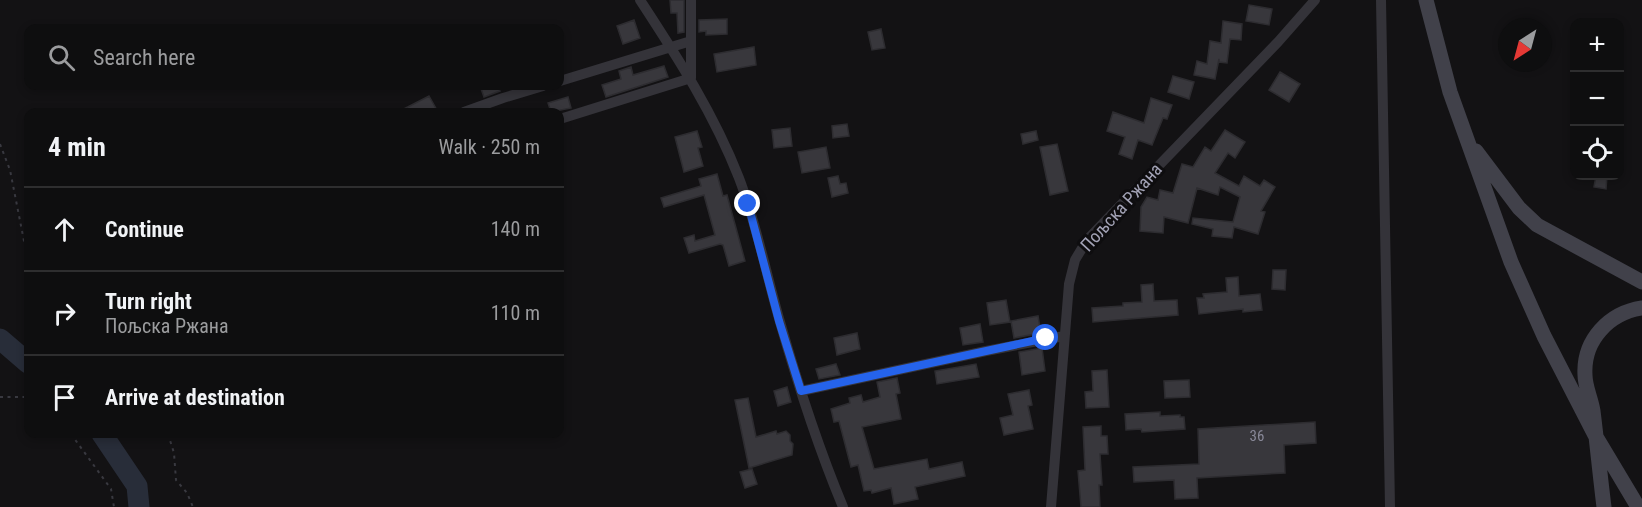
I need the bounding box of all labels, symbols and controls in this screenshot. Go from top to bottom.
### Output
north arrow [1498,18,1552,72]
map controls [1570,18,1624,180]
button: + [1570,18,1624,72]
search box [24,24,564,90]
icon: search [45,41,78,74]
text: Search here [93,45,195,70]
button: − [1570,72,1624,126]
button: locate [1570,126,1624,180]
text: 4 min [48,132,106,162]
text: Walk · 250 m [439,135,540,159]
street label: Пољска Ржана [1076,159,1166,255]
route end [734,190,760,216]
icon: ahead [48,213,81,246]
text: Continue [105,217,184,242]
text: 140 m [491,217,540,241]
text: Turn right [105,289,192,314]
icon: right [48,297,81,330]
text: 110 m [491,301,540,325]
text: Пољска Ржана [105,314,229,338]
route start [1032,324,1058,350]
icon: arrive [48,381,81,414]
text: Arrive at destination [105,385,285,410]
house number: 36 [1250,427,1264,445]

